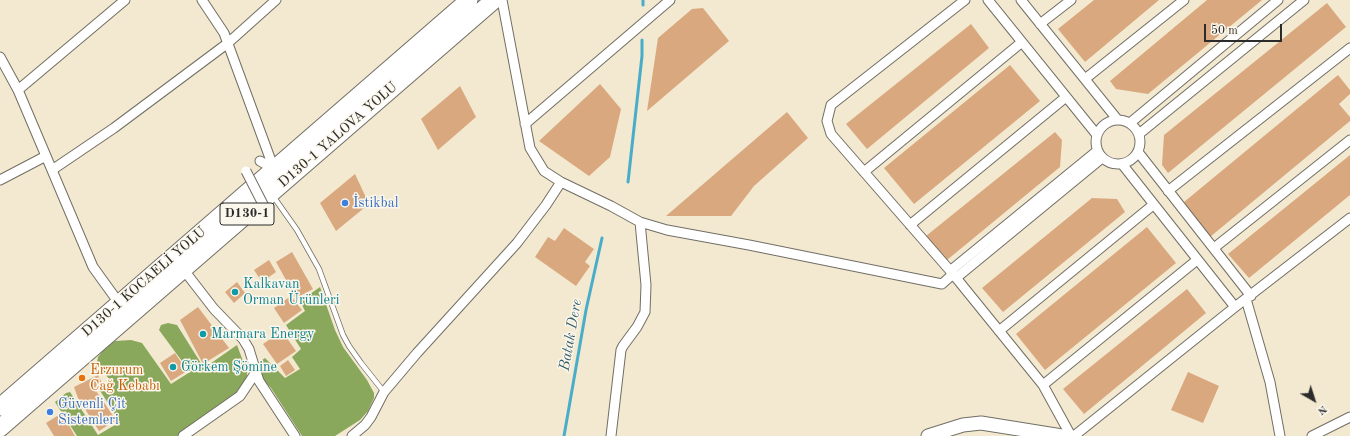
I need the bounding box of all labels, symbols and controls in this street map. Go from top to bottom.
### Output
scale bar [1206,16,1284,42]
text: 50 m [1211,25,1238,37]
street label: D130-1 YALOVA YOLU [275,79,401,191]
place label: İstikbal [353,195,398,211]
marker: İstikbal [340,198,350,208]
road number: D130-1 [220,203,274,225]
street label: D130-1 KOCAELİ YOLU [79,224,209,340]
place label: Kalkavan Orman Ürünleri [243,276,339,308]
marker: Kalkavan Orman Ürünleri [230,287,240,297]
water label: Batak Dere [556,298,586,372]
place label: Marmara Energy [211,326,314,342]
marker: Marmara Energy [198,329,208,339]
place label: Görkem Şömine [181,359,277,375]
place label: Erzurum Cağ Kebabı [90,362,160,394]
marker: Görkem Şömine [168,362,178,372]
marker: Erzurum Cağ Kebabı [77,373,87,383]
north arrow [1294,380,1334,420]
place label: Güvenli Çit Sistemleri [58,396,126,428]
text: N [1315,403,1329,417]
marker: Güvenli Çit Sistemleri [45,407,55,417]

